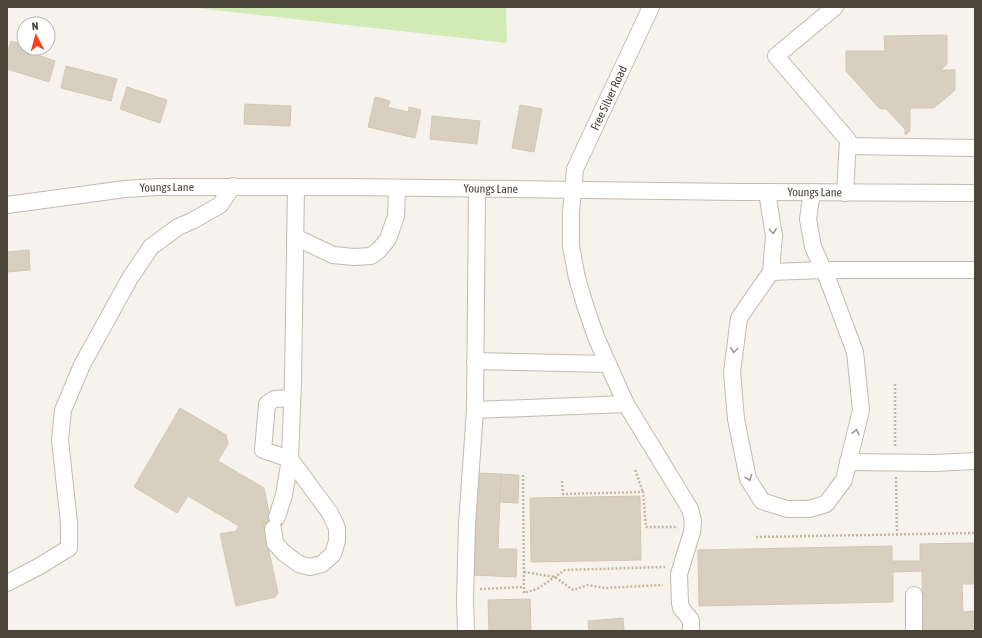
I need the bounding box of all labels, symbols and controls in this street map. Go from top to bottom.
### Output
north arrow [16,16,56,56]
text: N [31,20,39,32]
street label: Free Silver Road [588,63,630,133]
street label: Youngs Lane [139,180,194,195]
street label: Youngs Lane [464,181,518,196]
street label: Youngs Lane [788,185,842,199]
one-way arrow [768,228,777,234]
one-way arrow [730,347,739,353]
one-way arrow [851,428,859,435]
one-way arrow [745,475,753,482]

